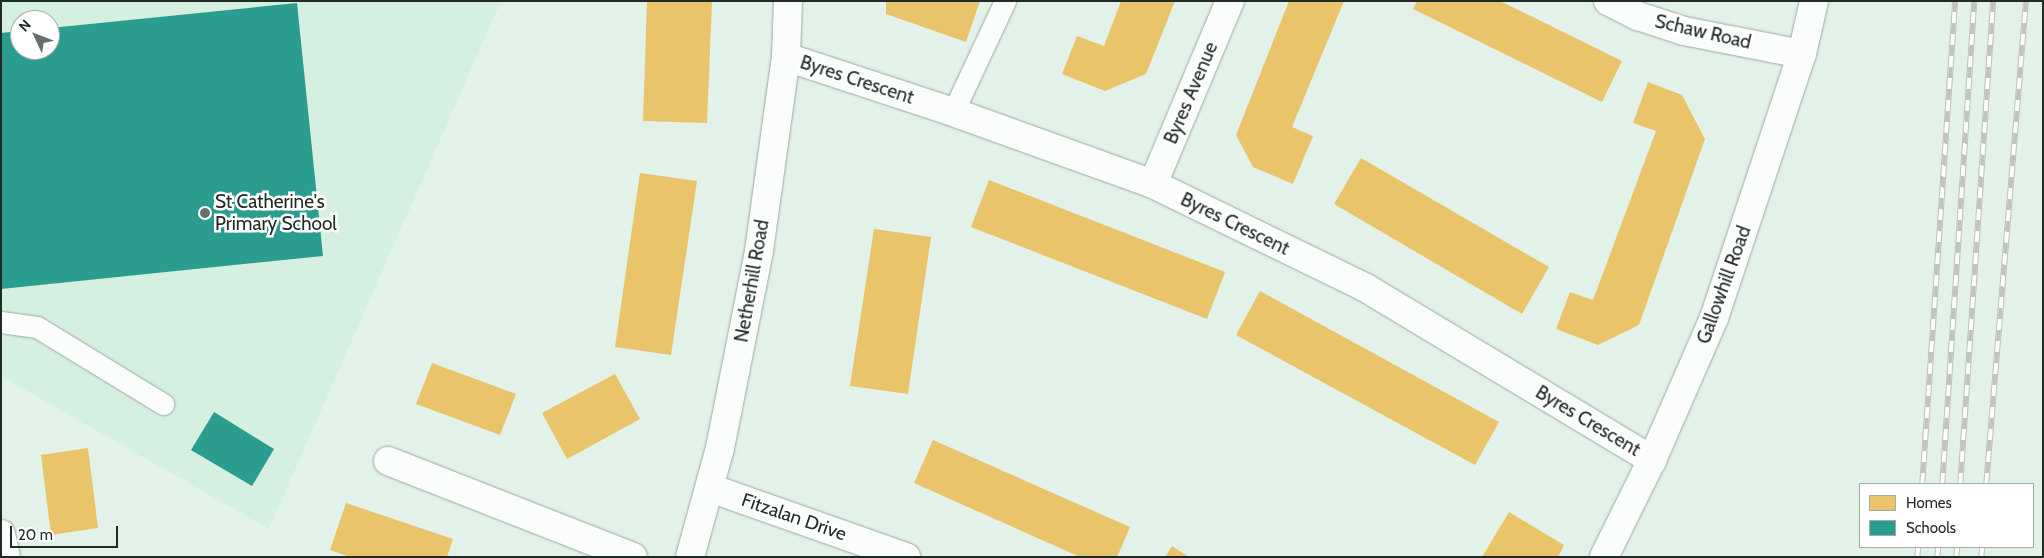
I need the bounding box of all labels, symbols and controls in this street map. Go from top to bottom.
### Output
north arrow [10,10,60,60]
street label: Schaw Road [1653,10,1753,54]
text: N [15,16,35,35]
street label: Byres Avenue [1159,39,1223,147]
street label: Byres Crescent [797,51,917,109]
street label: Byres Crescent [1177,188,1293,260]
place label: St Catherine's Primary School [215,191,337,235]
marker: St Catherine's Primary School [199,207,211,219]
street label: Netherhill Road [730,218,774,344]
street label: Gallowhill Road [1692,223,1756,347]
street label: Byres Crescent [1531,381,1645,461]
legend [1859,483,2034,548]
street label: Fitzalan Drive [739,488,849,546]
text: Homes [1906,494,1952,512]
scale bar [12,516,120,548]
text: Schools [1906,519,1956,537]
text: 20 m [18,526,53,544]

